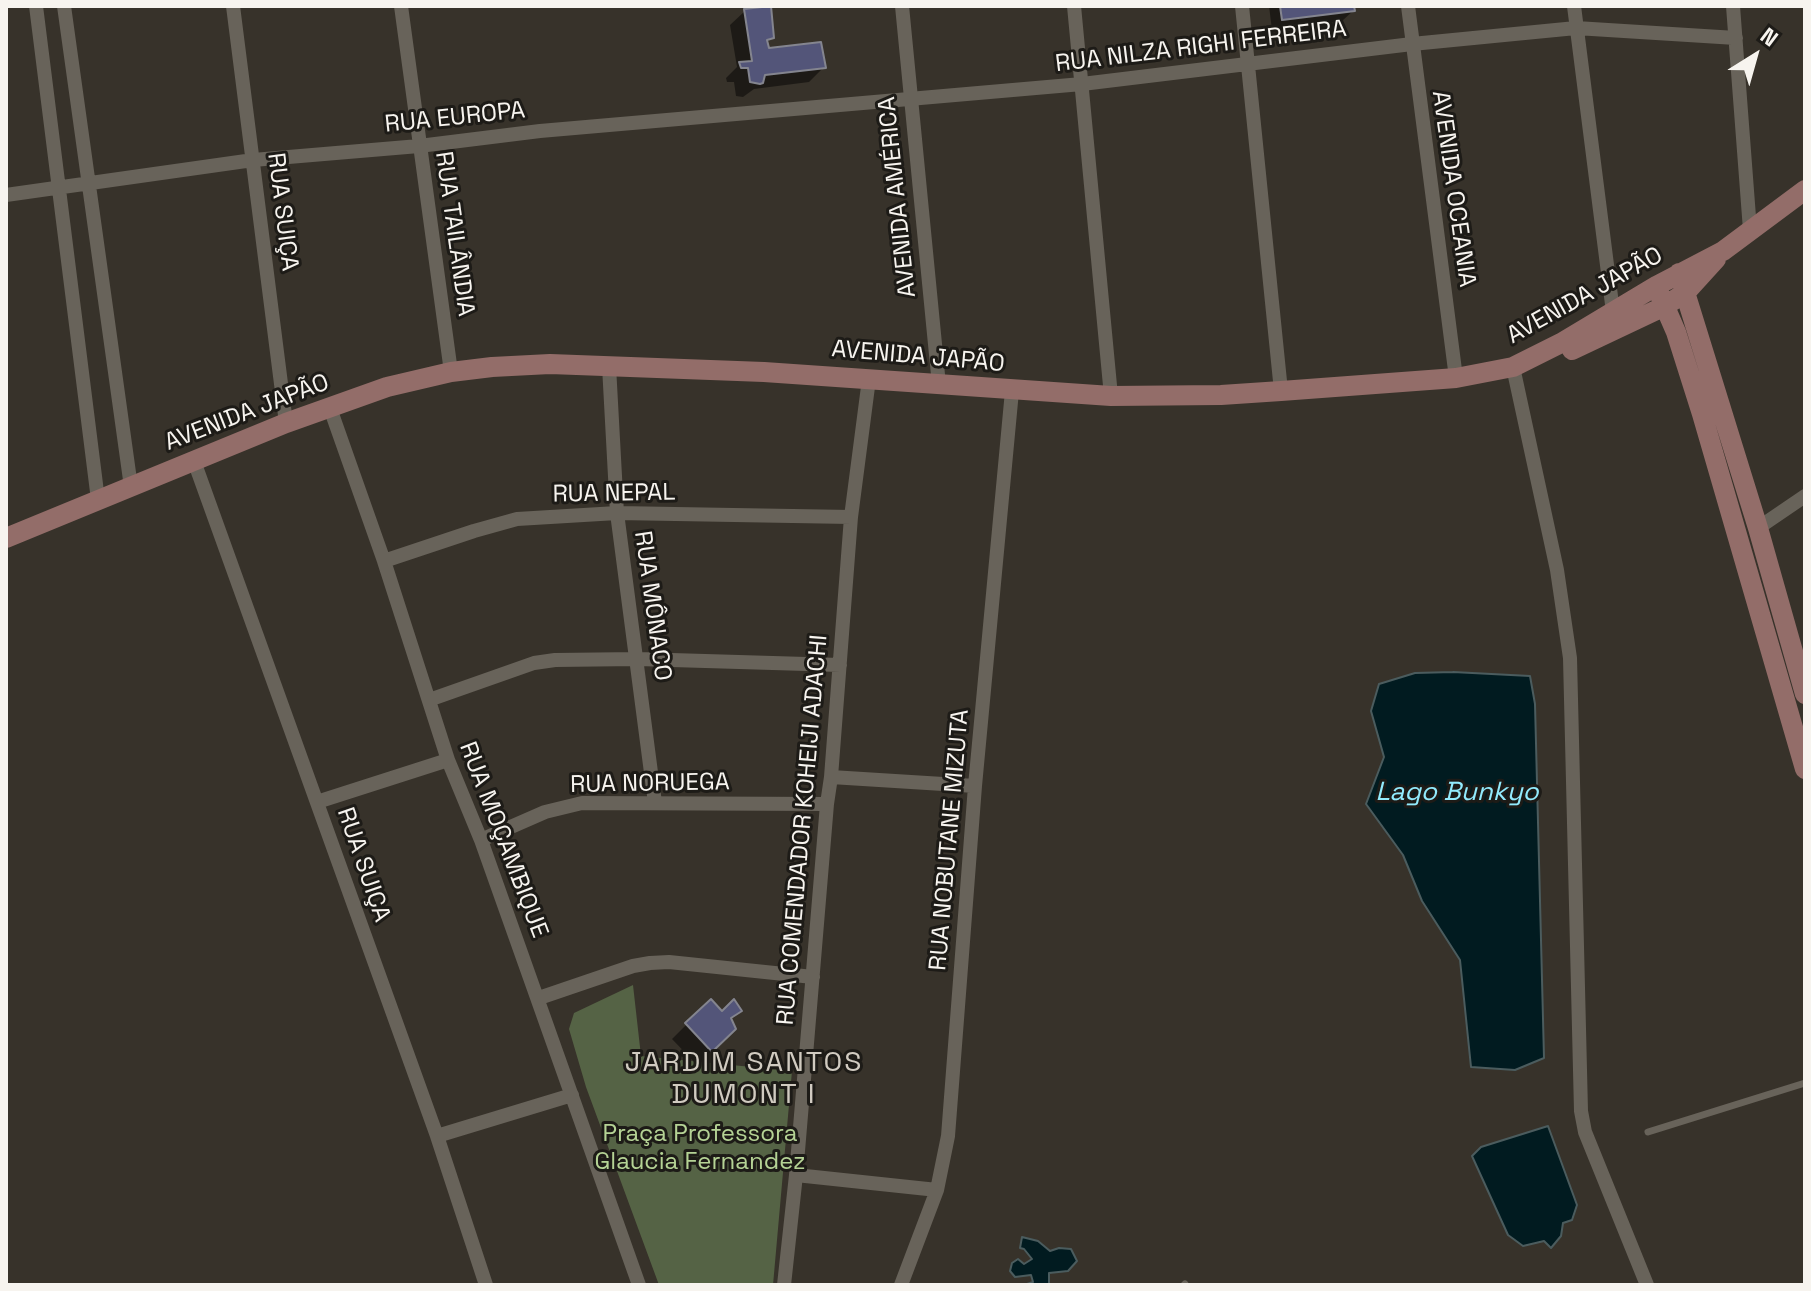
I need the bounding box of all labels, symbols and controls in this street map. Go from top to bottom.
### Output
street label: RUA NILZA RIGHI FERREIRA [1054,15,1348,79]
north arrow [1715,16,1795,96]
text: N [1755,21,1784,52]
street label: AVENIDA OCEANIA [1425,89,1481,289]
street label: AVENIDA AMÉRICA [873,95,923,299]
street label: RUA EUROPA [383,96,527,140]
street label: RUA TAILÂNDIA [428,150,480,318]
street label: RUA SUIÇA [260,151,304,273]
street label: AVENIDA JAPÃO [1502,241,1668,351]
street label: AVENIDA JAPÃO [830,335,1006,379]
street label: AVENIDA JAPÃO [161,368,333,458]
street label: RUA NEPAL [552,479,676,509]
street label: RUA MÔNACO [627,529,677,683]
street label: RUA COMENDADOR KOHEIJI ADACHI [772,634,834,1026]
street label: RUA NOBUTANE MIZUTA [924,708,976,972]
street label: RUA MOÇAMBIQUE [452,738,554,942]
street label: RUA NORUEGA [570,768,730,800]
water label: Lago Bunkyo [1375,777,1539,809]
street label: RUA SUIÇA [330,804,396,926]
district label: JARDIM SANTOS DUMONT I [625,1046,863,1112]
park label: Praça Professora Glaucia Fernandez [594,1120,806,1176]

